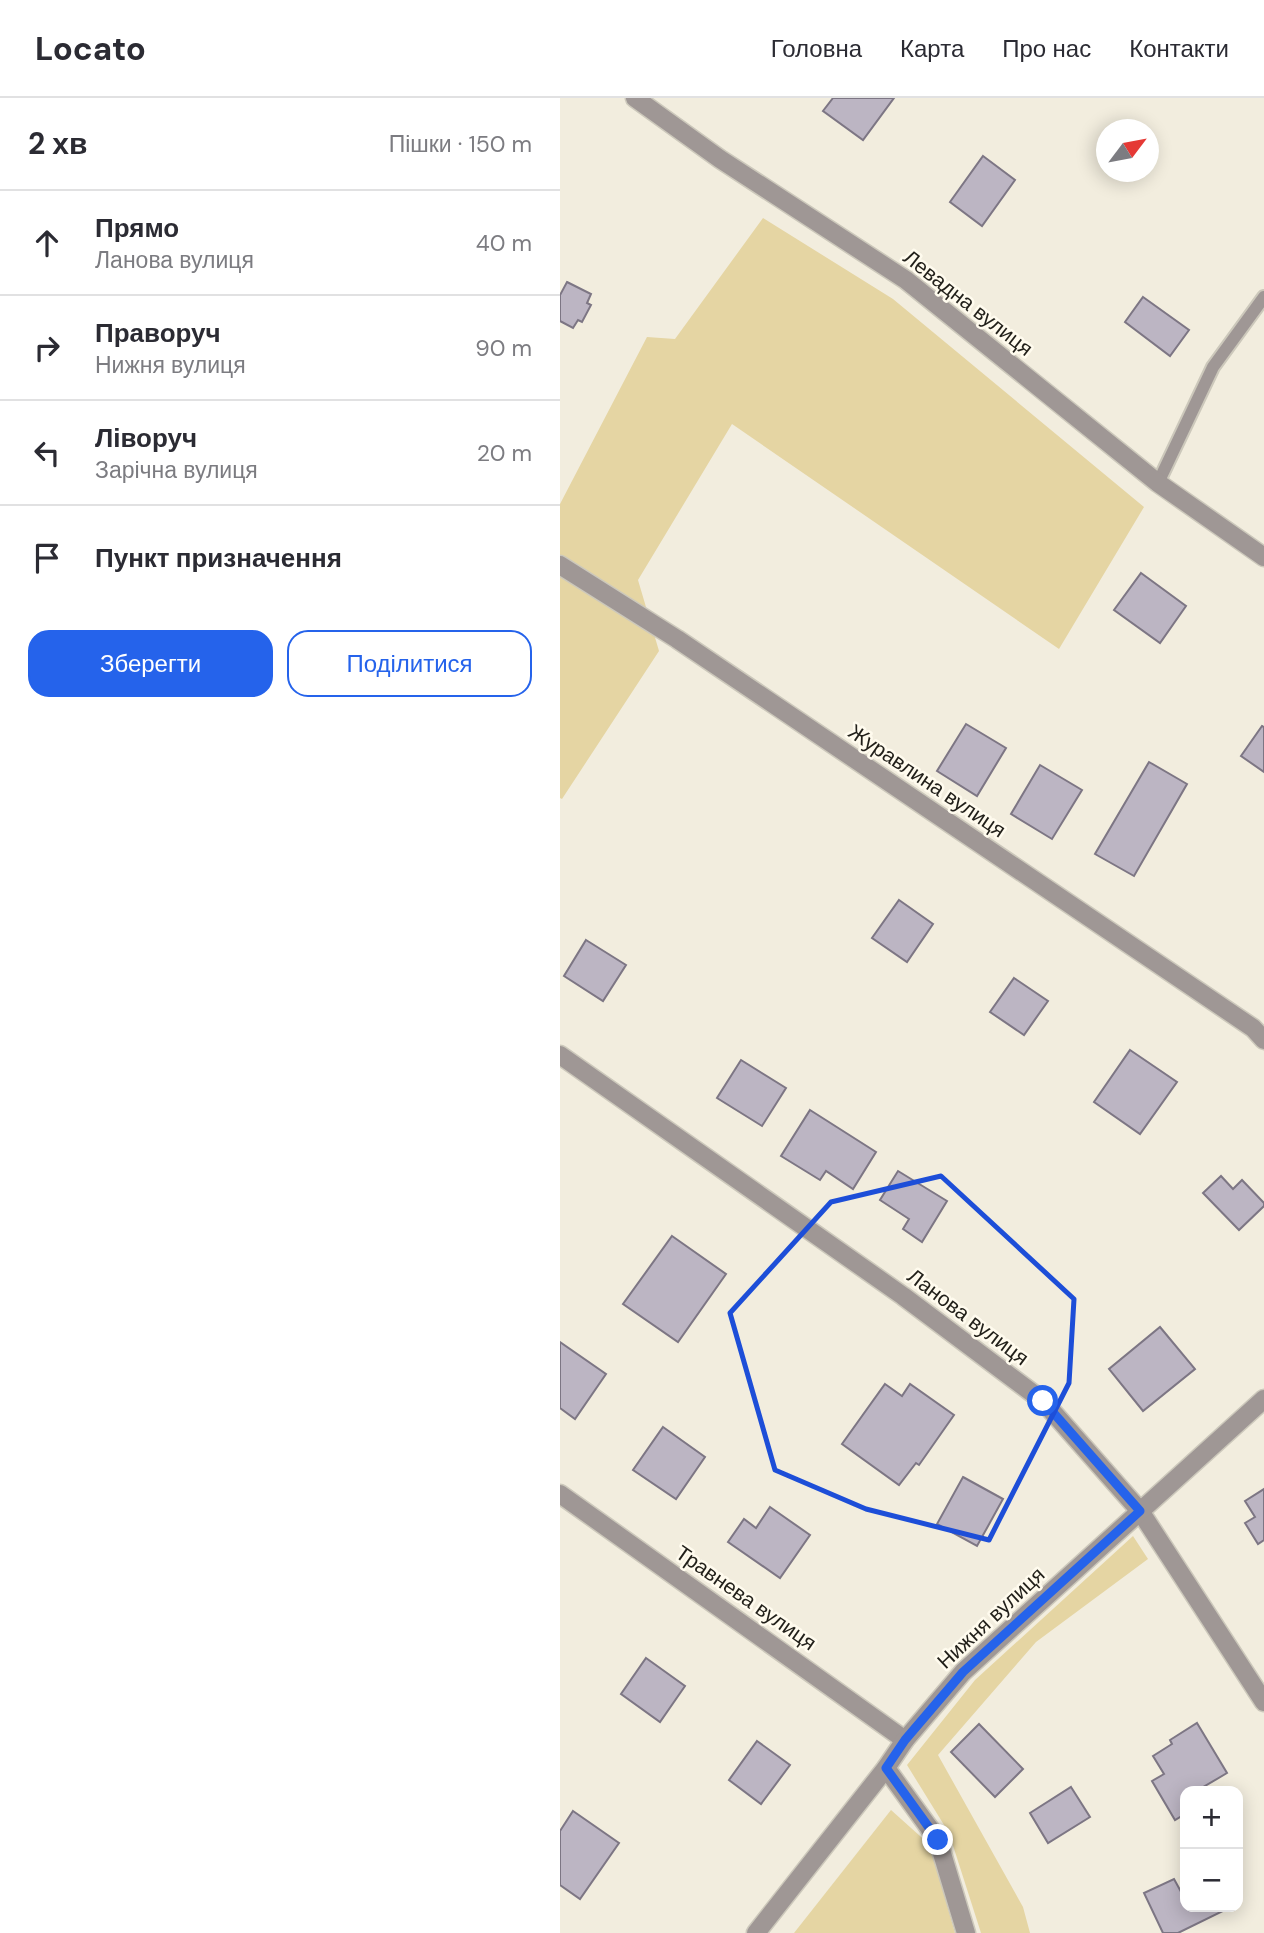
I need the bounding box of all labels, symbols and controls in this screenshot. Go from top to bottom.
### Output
text: Locato [35,27,146,70]
text: Головна [771,33,862,64]
text: Карта [900,33,964,64]
text: Про нас [1002,33,1091,64]
text: Контакти [1129,33,1229,64]
north arrow [1096,119,1159,182]
text: 2 хв [28,124,88,163]
text: Пішки · 150 m [389,129,532,159]
text: Прямо [95,211,179,245]
icon: ahead [28,224,66,262]
text: 40 m [476,228,532,258]
street label: Левадна вулиця [897,244,1039,362]
text: Ланова вулиця [95,245,254,275]
text: Праворуч [95,316,221,350]
icon: right [28,329,66,367]
text: 90 m [475,333,532,363]
text: Нижня вулиця [95,350,246,380]
text: Ліворуч [95,421,197,455]
icon: left [28,434,66,472]
text: 20 m [477,438,532,468]
text: Зарічна вулиця [95,455,258,485]
icon: arrive [28,539,66,577]
text: Пункт призначення [95,541,342,575]
button: Зберегти [28,630,273,697]
button: Поділитися [287,630,532,697]
street label: Журавлина вулиця [843,718,1011,844]
street label: Ланова вулиця [902,1262,1034,1372]
route start [1027,1385,1058,1416]
street label: Травнева вулиця [670,1539,822,1657]
street label: Нижня вулиця [931,1561,1051,1675]
map controls [1180,1786,1243,1912]
button: + [1180,1786,1243,1849]
route end [922,1824,953,1855]
button: − [1180,1849,1243,1912]

